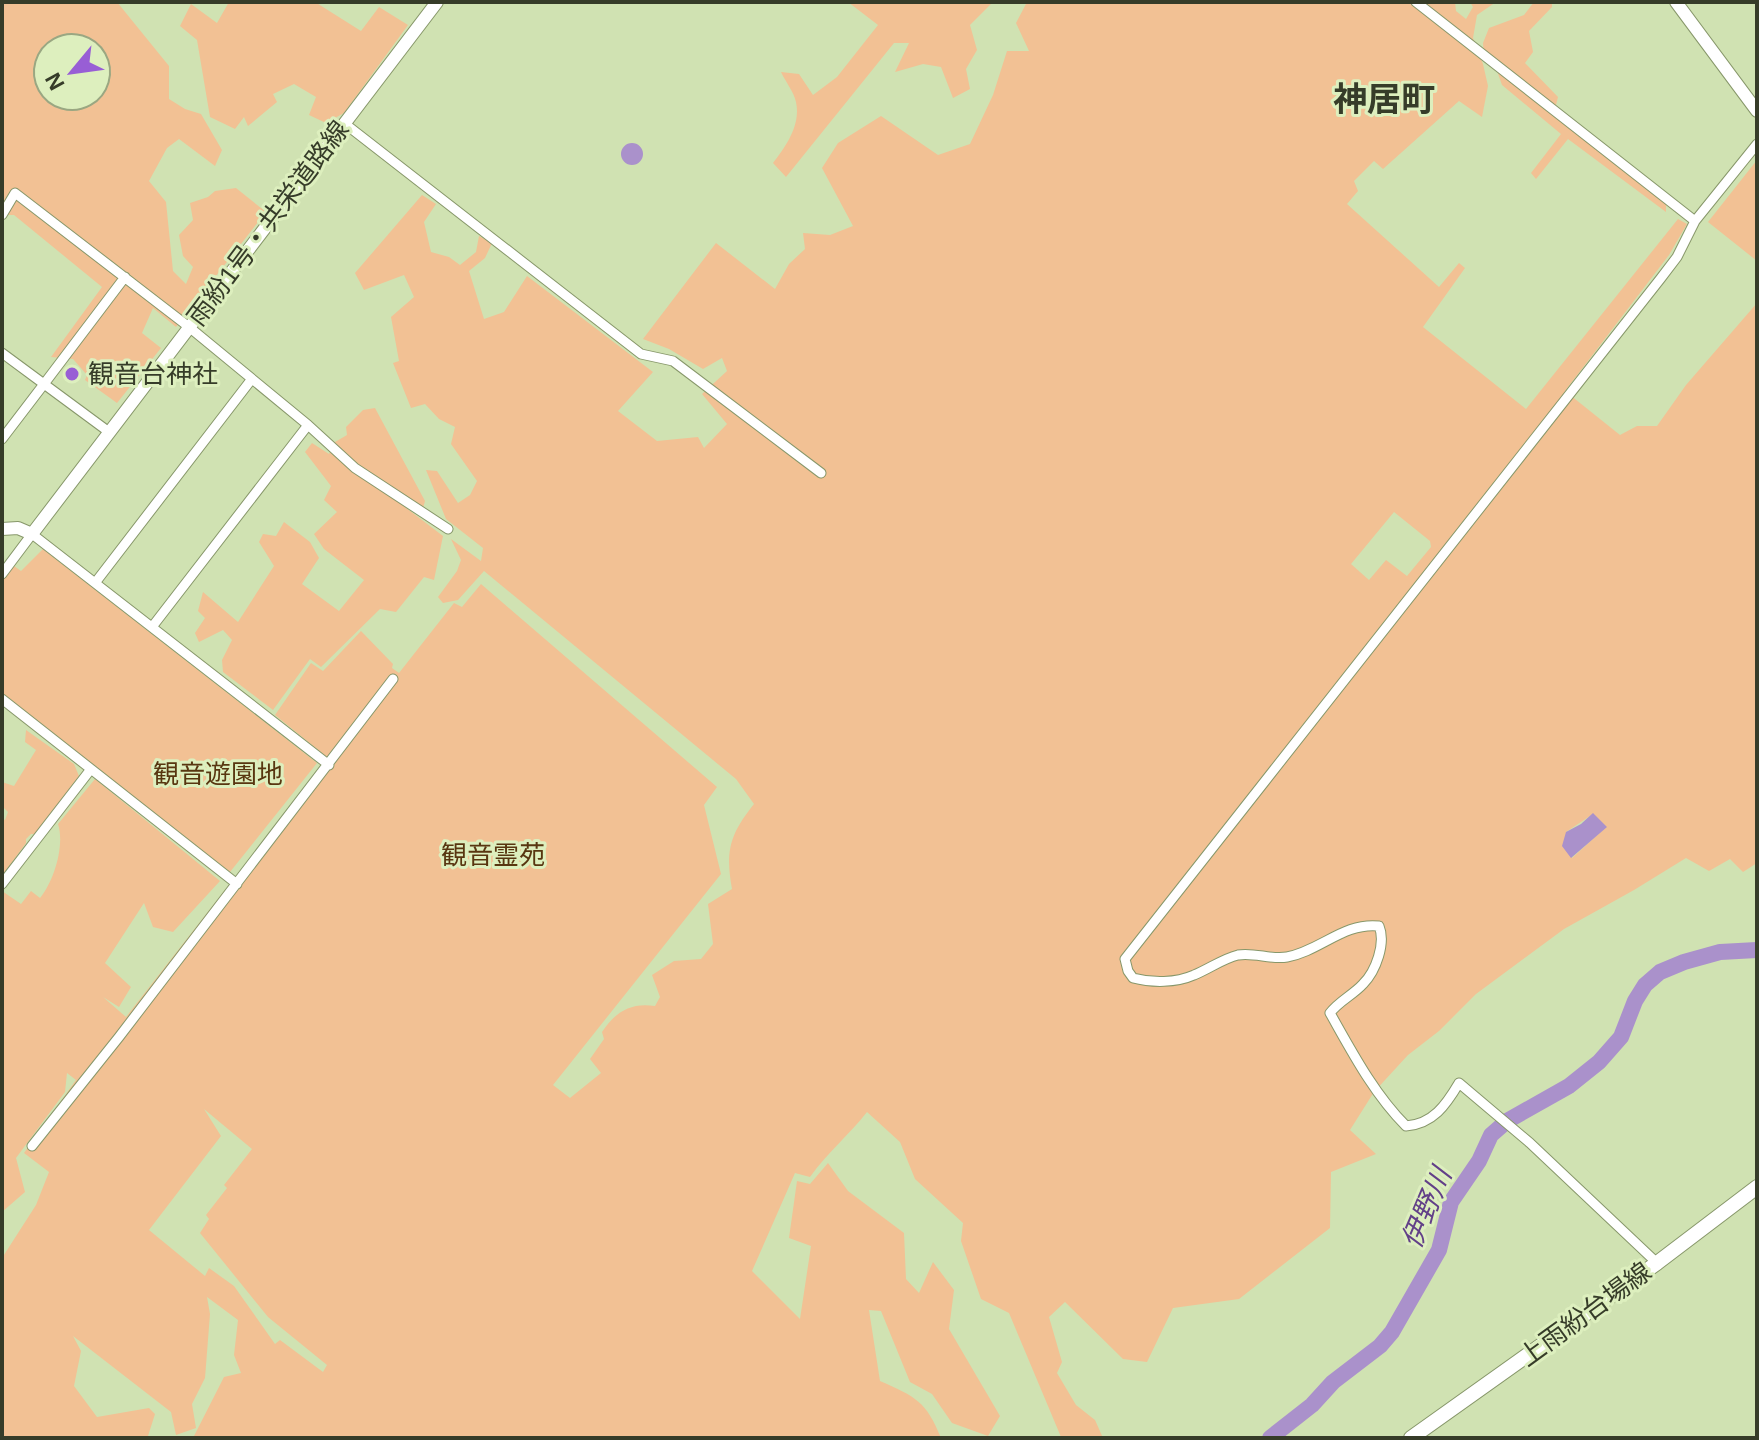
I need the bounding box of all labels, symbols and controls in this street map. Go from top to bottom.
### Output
north arrow [32,32,112,112]
text: N [40,68,70,94]
district label: 神居町 [1333,80,1435,118]
street label: 雨紛1号・共栄道路線 [181,115,355,331]
place label: 観音台神社 [88,359,218,389]
marker: 観音台神社 [63,365,81,383]
park label: 観音遊園地 [153,759,283,789]
park label: 観音霊苑 [441,840,545,870]
water label: 伊野川 [1396,1161,1458,1253]
street label: 上雨紛台場線 [1513,1256,1657,1372]

